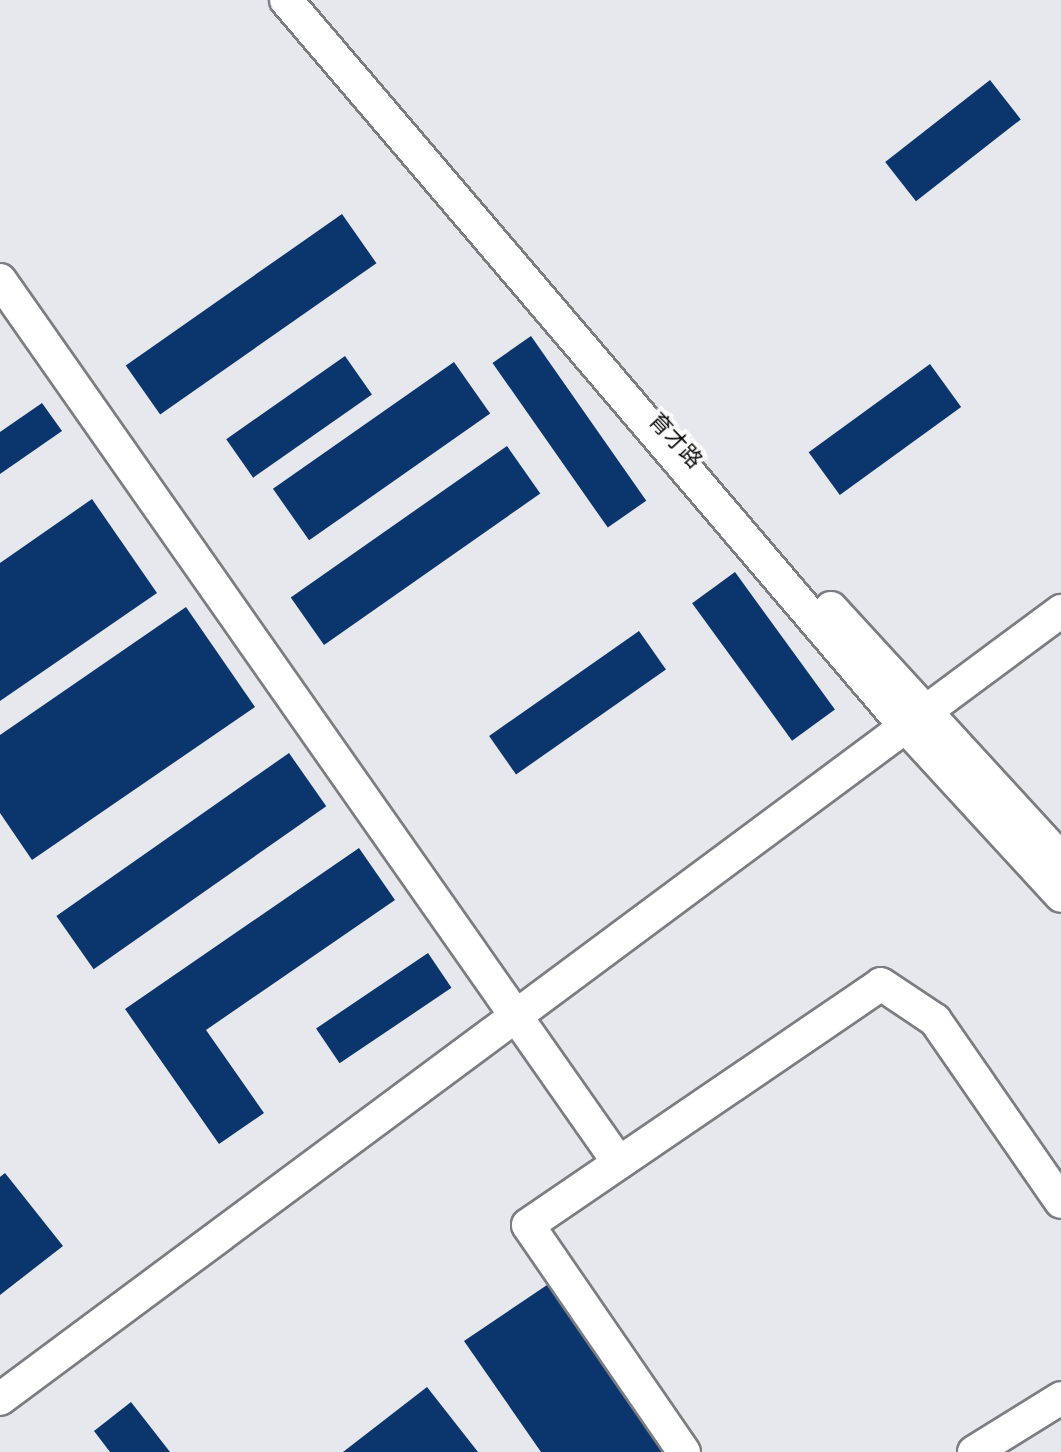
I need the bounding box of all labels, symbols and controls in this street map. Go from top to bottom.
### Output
street label: 育才路 [643,408,707,474]

